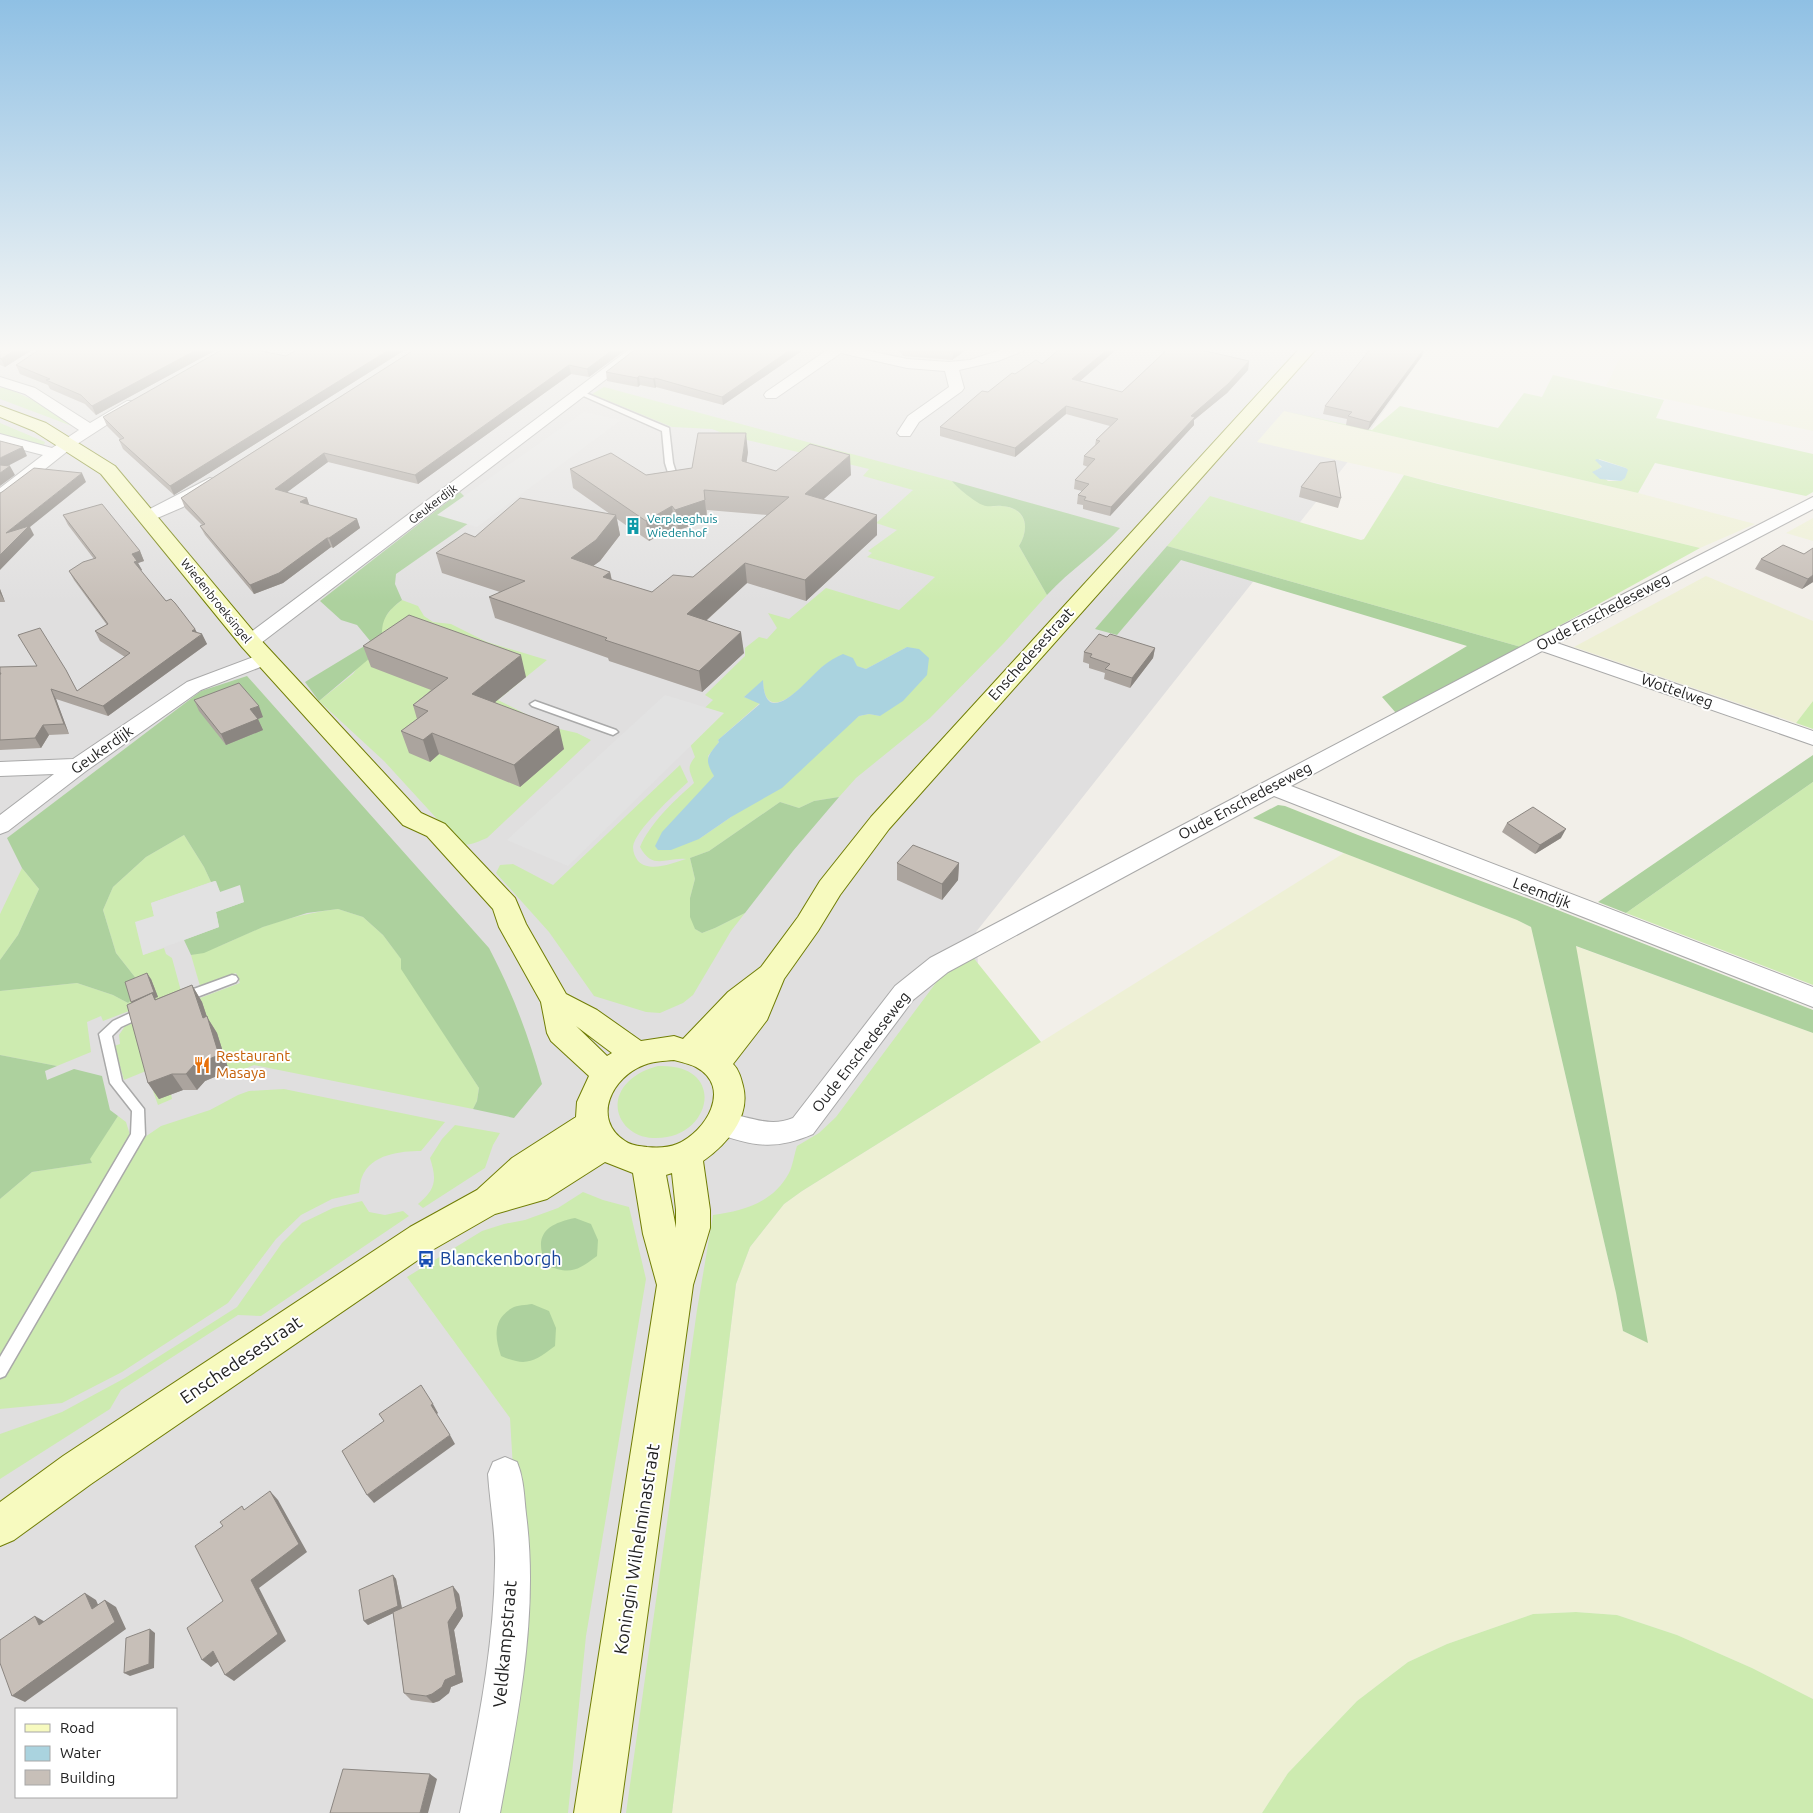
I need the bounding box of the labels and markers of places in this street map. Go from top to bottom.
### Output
place label: Verpleeghuis Wiedenhof [647,512,718,539]
building icon: Verpleeghuis Wiedenhof [623,516,643,536]
place label: Restaurant Masaya [216,1047,290,1081]
restaurant icon: Restaurant Masaya [192,1055,212,1075]
place label: Blanckenborgh [440,1248,562,1268]
bus stop icon: Blanckenborgh [416,1249,436,1269]

